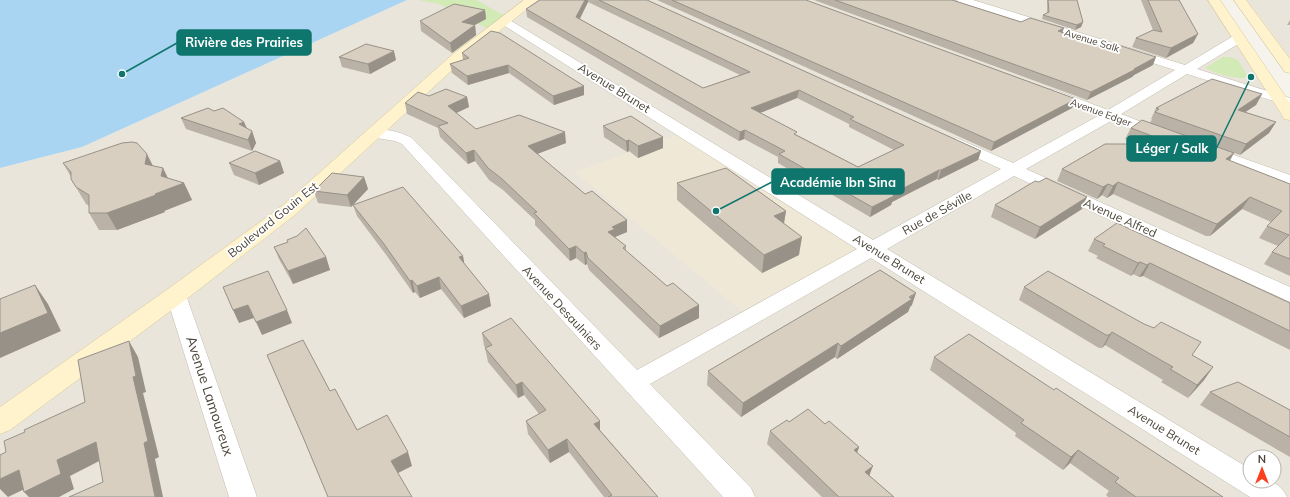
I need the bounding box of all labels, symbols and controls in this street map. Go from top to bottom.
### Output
street label: Avenue Salk [1063,26,1122,55]
callout: Rivière des Prairies [177,30,311,55]
text: Rivière des Prairies [185,34,303,50]
street label: Avenue Brunet [575,59,653,116]
street label: Avenue Edger [1068,95,1134,130]
callout: Léger / Salk [1127,136,1216,161]
text: Léger / Salk [1136,140,1209,156]
callout: Académie Ibn Sina [772,169,904,194]
text: Académie Ibn Sina [780,174,896,190]
street label: Boulevard Gouin Est [224,179,321,261]
street label: Rue de Séville [899,187,974,238]
street label: Avenue Alfred [1081,195,1159,240]
street label: Avenue Brunet [850,230,928,287]
street label: Avenue Desaulniers [519,262,605,353]
street label: Avenue Lamoureux [182,334,238,459]
street label: Avenue Brunet [1125,401,1203,458]
north arrow [1242,449,1282,489]
text: N [1258,452,1266,466]

